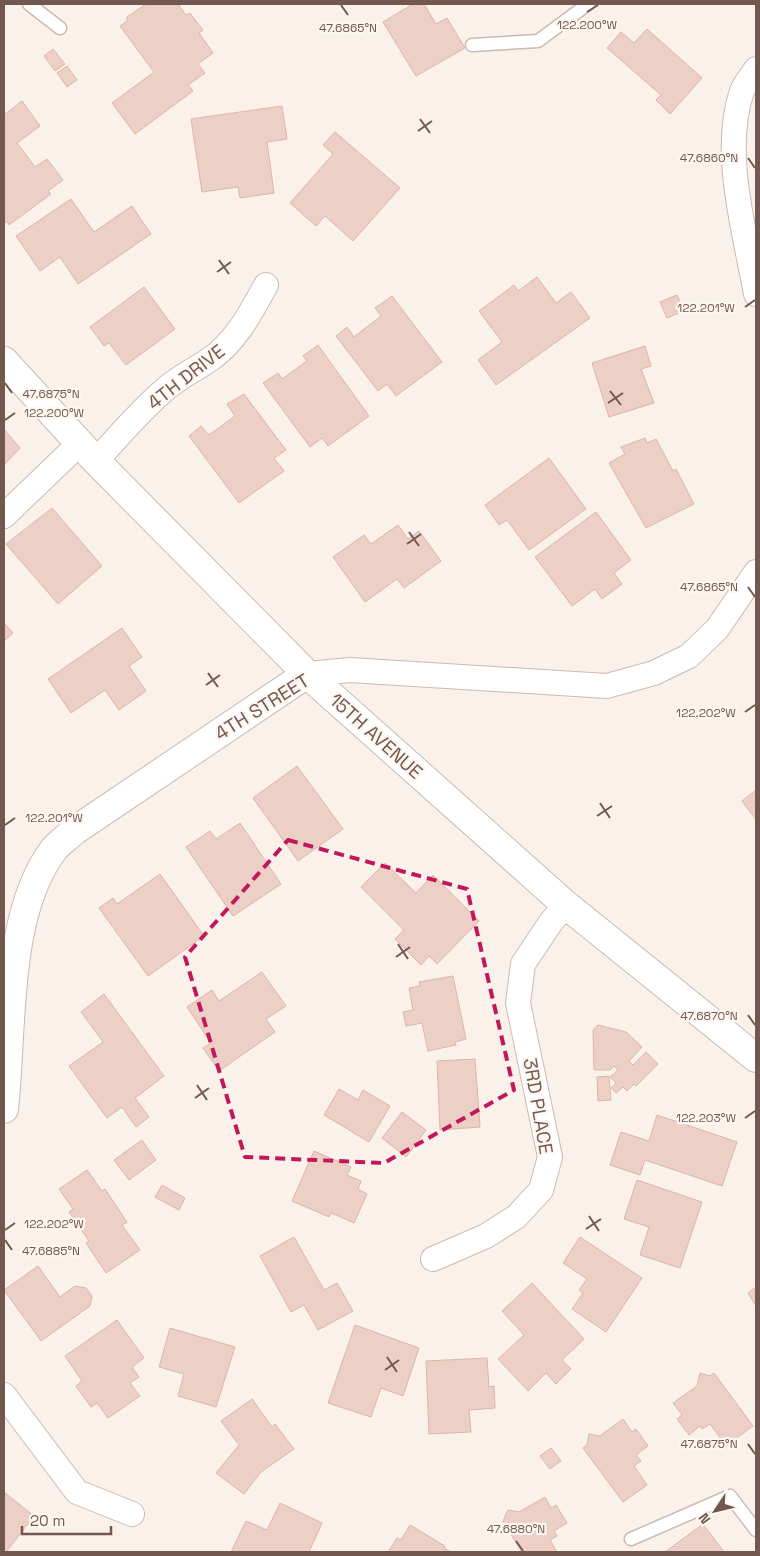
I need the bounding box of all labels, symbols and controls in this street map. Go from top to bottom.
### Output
text: 122.200°W [557,17,618,33]
text: 47.6865°N [319,20,377,36]
text: 47.6860°N [680,150,738,166]
text: 122.201°W [677,300,735,316]
street label: 4TH DRIVE [142,339,230,415]
text: 47.6875°N [22,386,80,402]
text: 122.200°W [24,405,85,421]
text: 47.6865°N [680,579,738,595]
street label: 4TH STREET [210,668,314,746]
street label: 15TH AVENUE [324,688,428,784]
text: 122.202°W [676,705,736,721]
text: 122.201°W [25,810,83,826]
text: 47.6870°N [680,1008,738,1024]
street label: 3RD PLACE [517,1056,559,1156]
text: 122.203°W [676,1110,736,1126]
text: 122.202°W [24,1216,84,1232]
text: 47.6885°N [22,1243,80,1259]
text: 47.6875°N [680,1436,738,1452]
north arrow [690,1486,740,1536]
scale bar [22,1504,111,1536]
text: N [694,1509,714,1527]
text: 20 m [30,1511,65,1530]
text: 47.6880°N [487,1521,545,1537]

